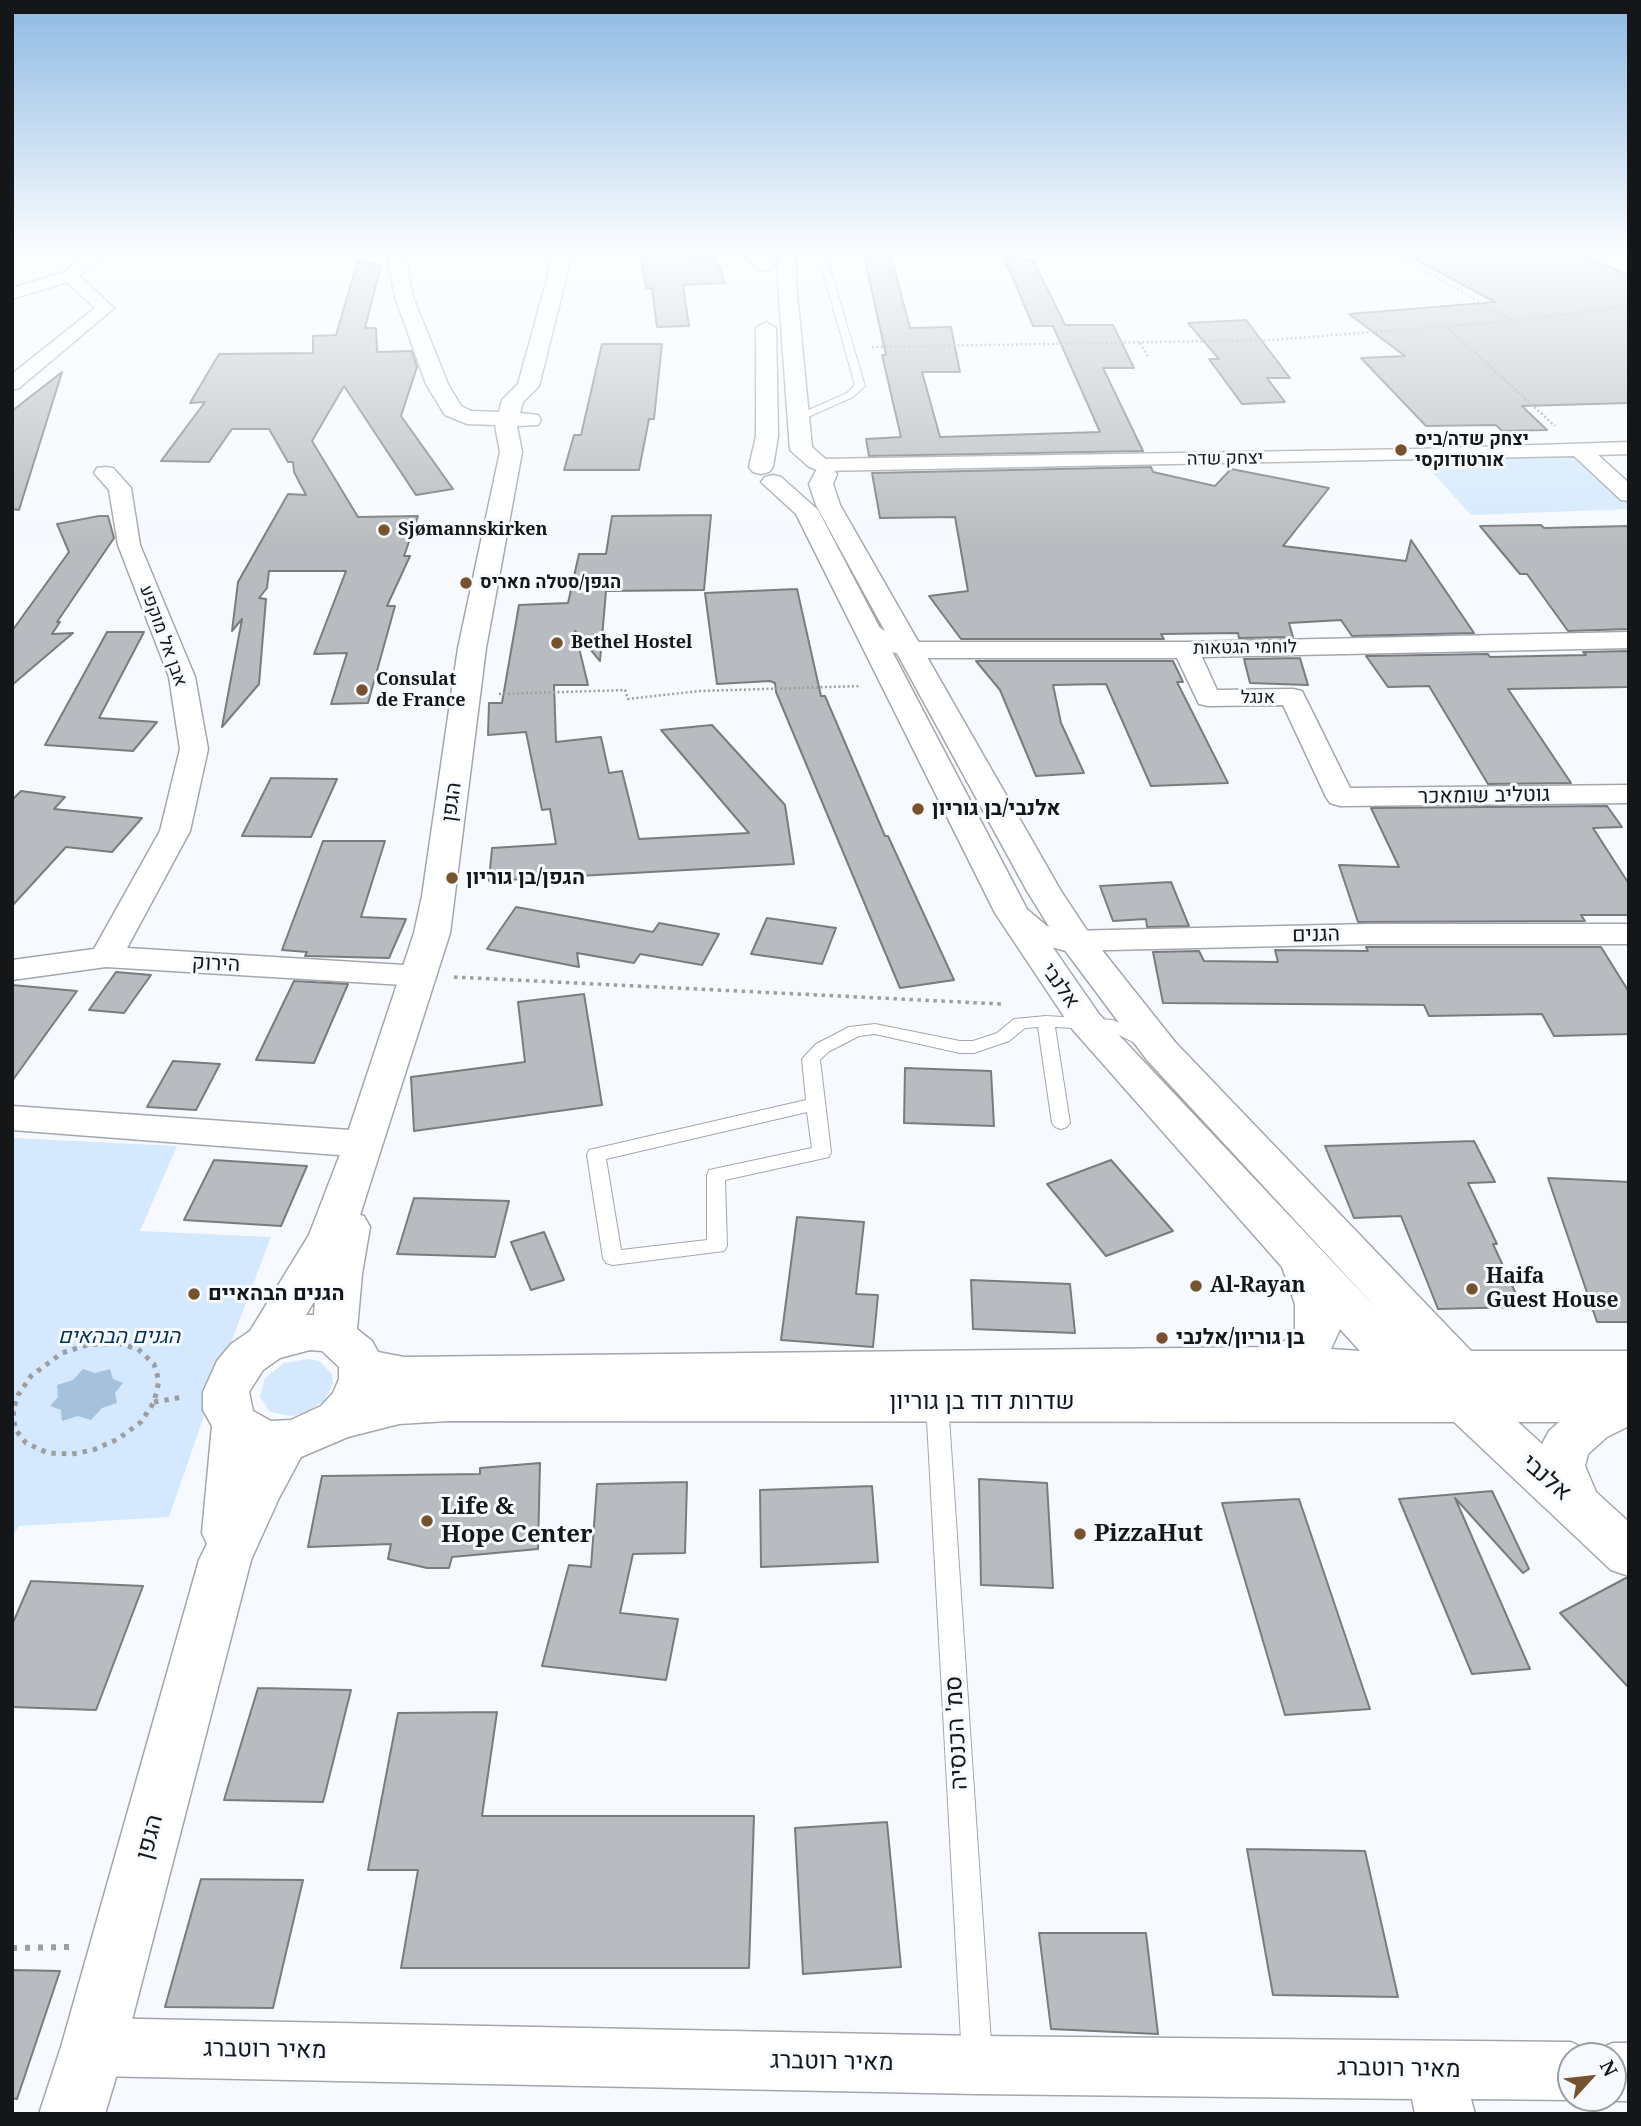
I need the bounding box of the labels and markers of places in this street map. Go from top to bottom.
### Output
place label: יצחק שדה/ביס אורטודוקסי [1415,429,1529,472]
marker: יצחק שדה/ביס אורטודוקסי [1393,442,1409,458]
place label: Sjømannskirken [398,519,548,541]
marker: Sjømannskirken [376,522,392,538]
place label: הגפן/סטלה מאריס [480,572,621,594]
marker: הגפן/סטלה מאריס [458,575,474,591]
place label: Bethel Hostel [571,632,692,654]
marker: Bethel Hostel [549,635,565,651]
place label: Consulat de France [376,669,465,712]
marker: Consulat de France [354,682,370,698]
place label: אלנבי/בן גוריון [932,796,1061,822]
marker: אלנבי/בן גוריון [910,801,926,817]
place label: הגפן/בן גוריון [466,865,585,891]
marker: הגפן/בן גוריון [444,870,460,886]
place label: Haifa Guest House [1486,1264,1618,1314]
place label: Al-Rayan [1210,1273,1306,1299]
marker: Al-Rayan [1188,1278,1204,1294]
place label: הגנים הבהאיים [208,1281,344,1307]
marker: Haifa Guest House [1464,1281,1480,1297]
marker: הגנים הבהאיים [186,1286,202,1302]
place label: בן גוריון/אלנבי [1176,1325,1305,1351]
marker: בן גוריון/אלנבי [1154,1330,1170,1346]
place label: Life & Hope Center [441,1493,593,1549]
marker: Life & Hope Center [419,1513,435,1529]
place label: PizzaHut [1094,1520,1203,1548]
marker: PizzaHut [1072,1526,1088,1542]

